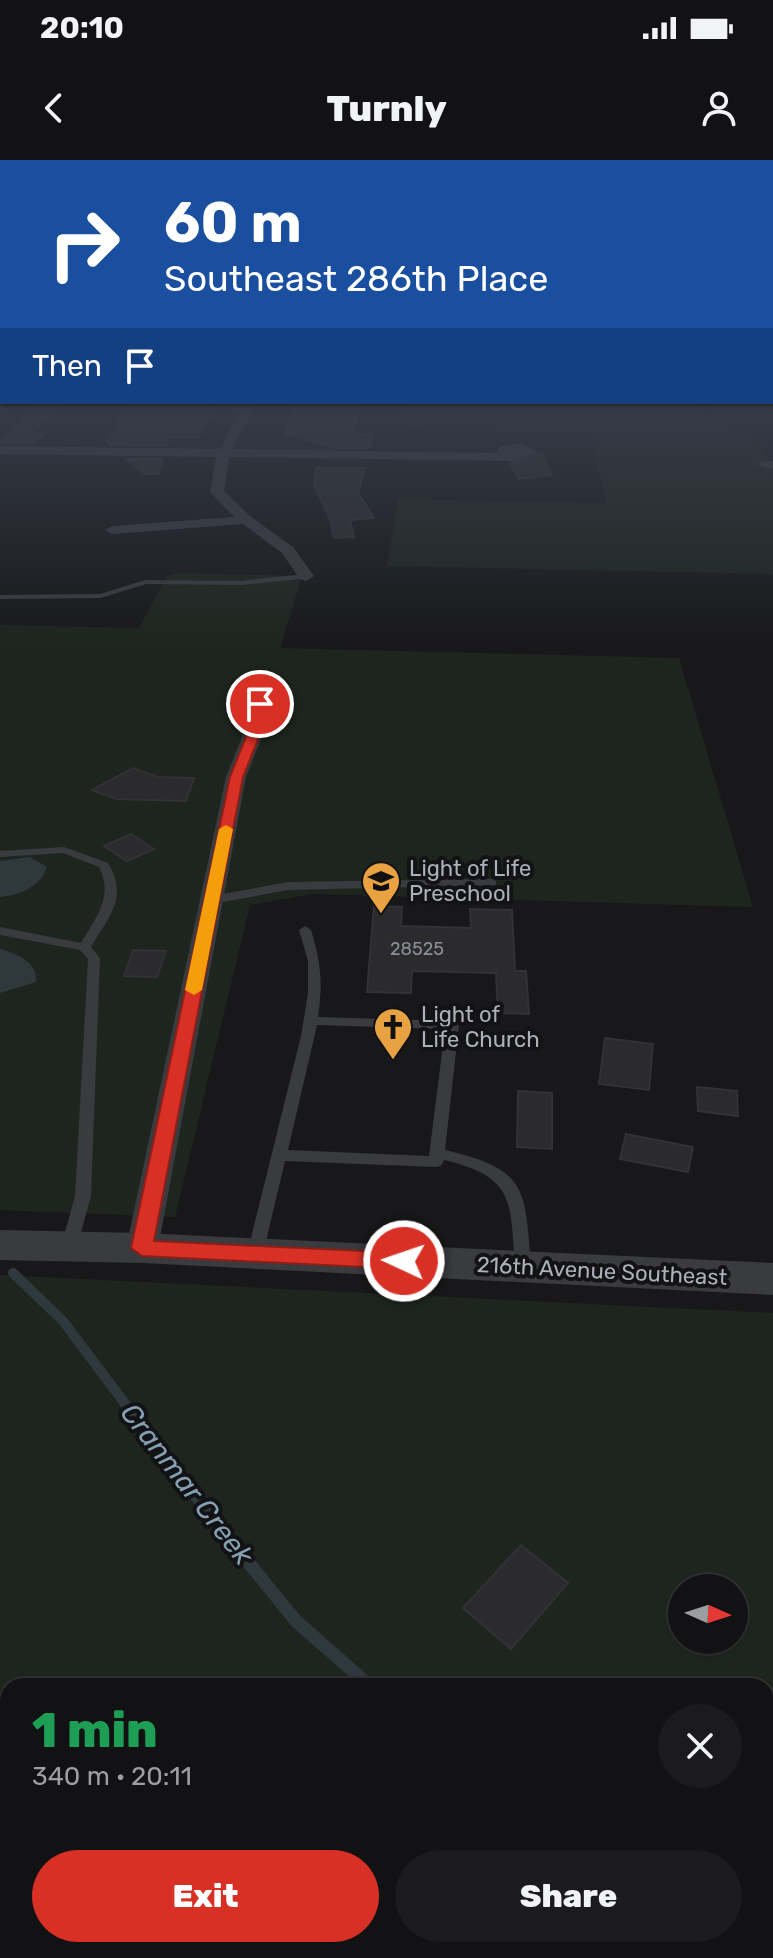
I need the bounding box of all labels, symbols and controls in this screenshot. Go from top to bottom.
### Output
text: 20:10 [40,10,124,46]
icon: back [32,86,76,130]
icon: person [697,86,741,130]
text: Turnly [326,87,447,130]
text: 60 m [164,190,302,256]
icon: right [32,192,136,296]
text: Southeast 286th Place [164,257,548,300]
icon: arrive [118,344,162,388]
text: Then [32,348,102,384]
pin [226,670,294,738]
icon: arrive [238,682,282,726]
place label: Light of Life Preschool [409,855,531,907]
school or university icon: Light of Life Preschool [360,860,402,915]
house number: 28525 [390,938,444,960]
place label: Light of Life Church [421,1001,540,1053]
church icon: Light of Life Church [372,1006,414,1061]
position arrow [362,1219,446,1303]
street label: 216th Avenue Southeast [476,1251,728,1291]
water label: Cranmar Creek [114,1397,261,1572]
north arrow [668,1574,748,1654]
map controls [668,1574,748,1654]
text: 1 min [32,1702,158,1759]
button: close [658,1704,742,1788]
text: 340 m · 20:11 [32,1761,192,1792]
button: Exit [32,1850,379,1942]
button: Share [395,1850,742,1942]

